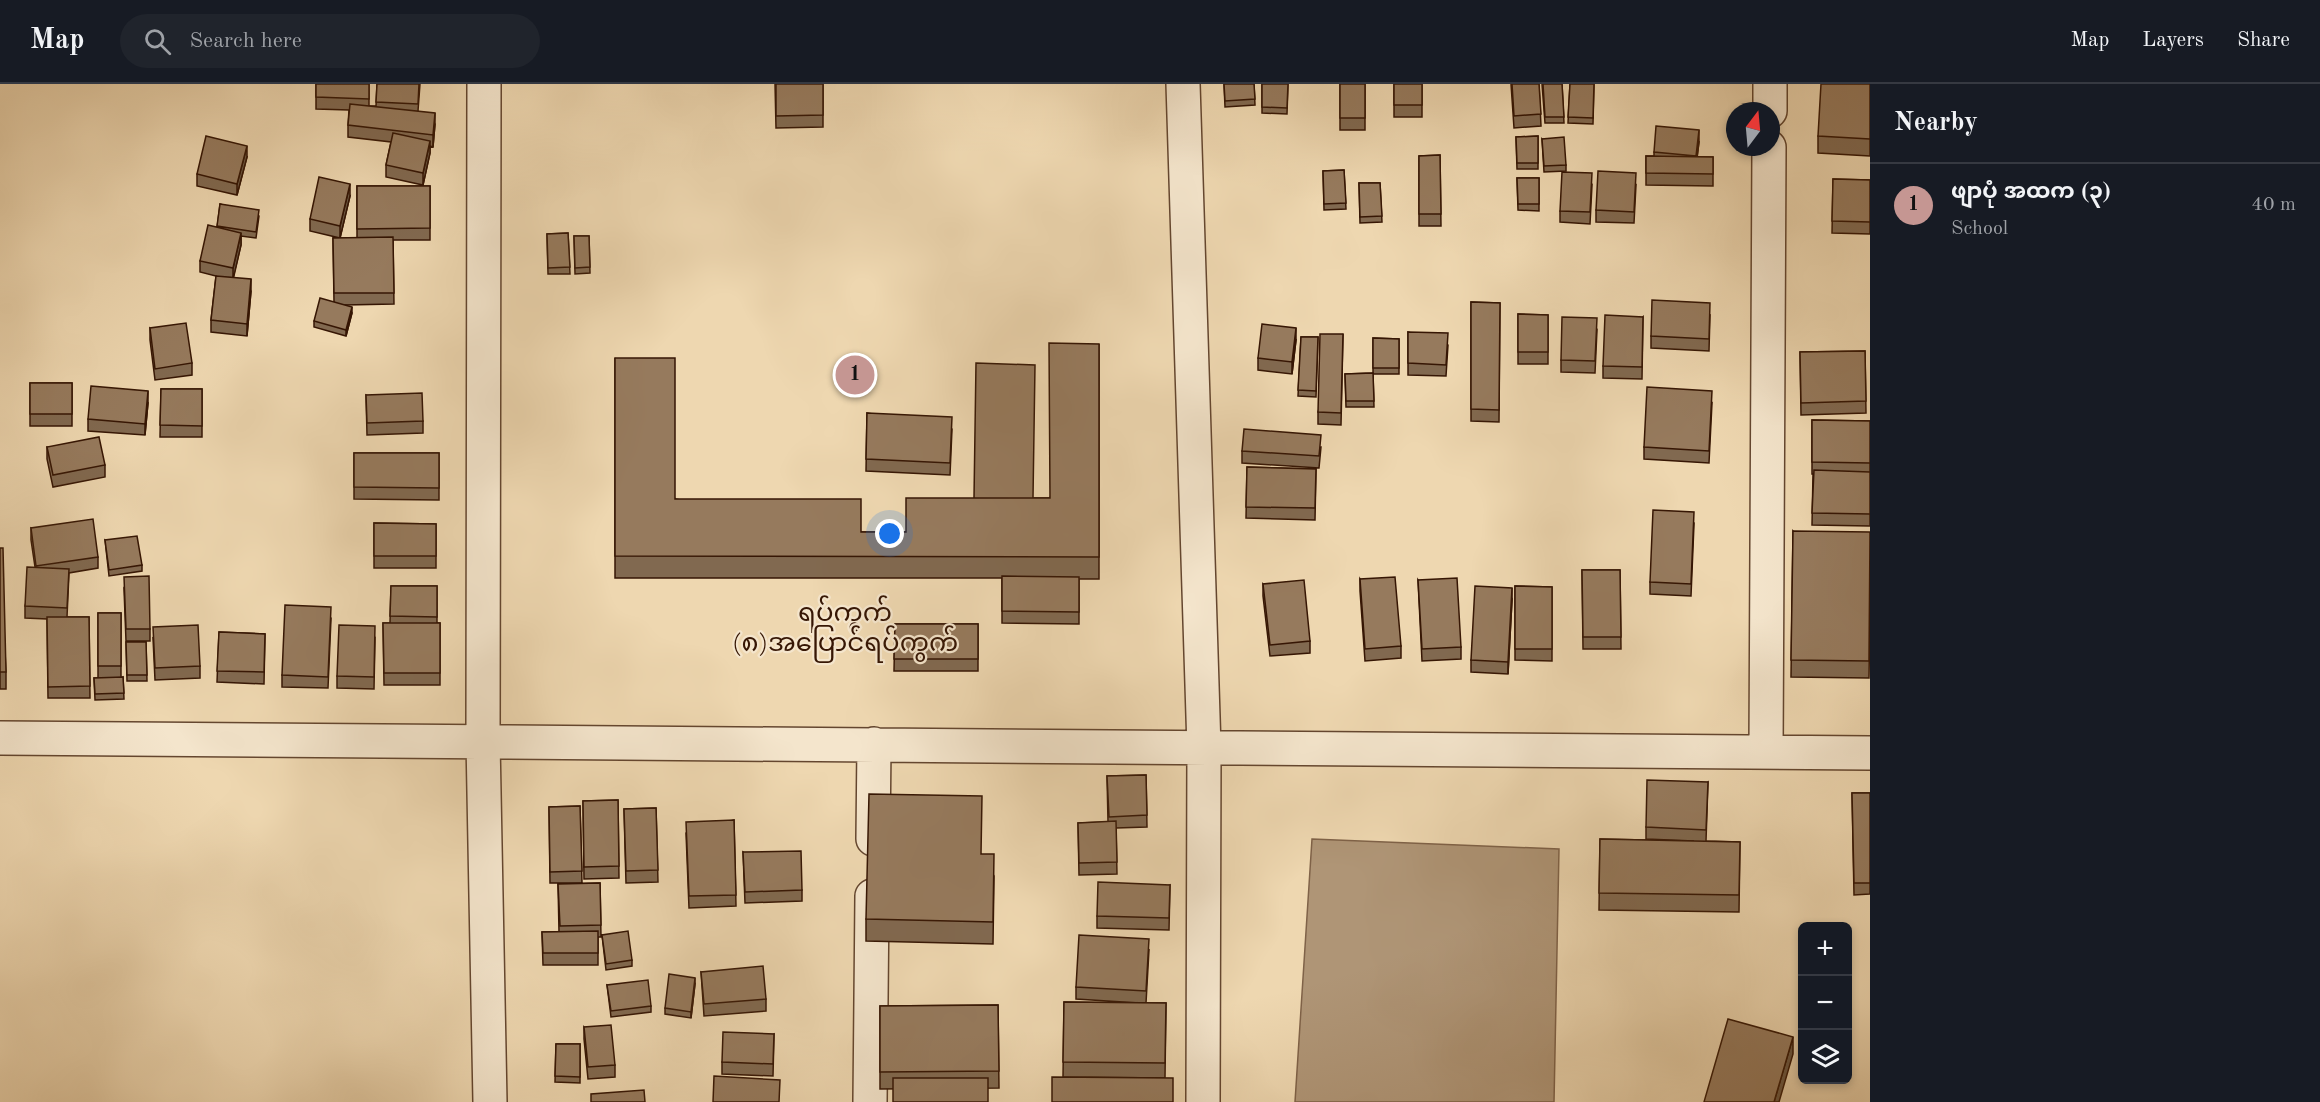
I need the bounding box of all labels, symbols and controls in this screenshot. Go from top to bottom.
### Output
search box [120,14,540,68]
icon: search [141,25,174,58]
text: Map [30,27,84,55]
text: Search here [189,30,302,52]
text: Map [2070,30,2109,51]
text: Layers [2142,30,2204,51]
text: Share [2237,30,2290,51]
north arrow [1726,102,1780,156]
text: Nearby [1894,110,1978,136]
text: ဖျာပုံ အထက (၃) [1951,181,2111,203]
text: 1 [1908,195,1919,215]
text: 40 m [2251,195,2296,215]
text: School [1951,219,2008,239]
pin: 1 [836,352,874,398]
your location [875,519,904,548]
district label: ရပ်ကွက် (၈)အပြောင်ရပ်ကွက် [732,595,958,663]
map controls [1798,922,1852,1084]
button: + [1798,922,1852,976]
button: − [1798,976,1852,1030]
button: layers [1798,1030,1852,1084]

